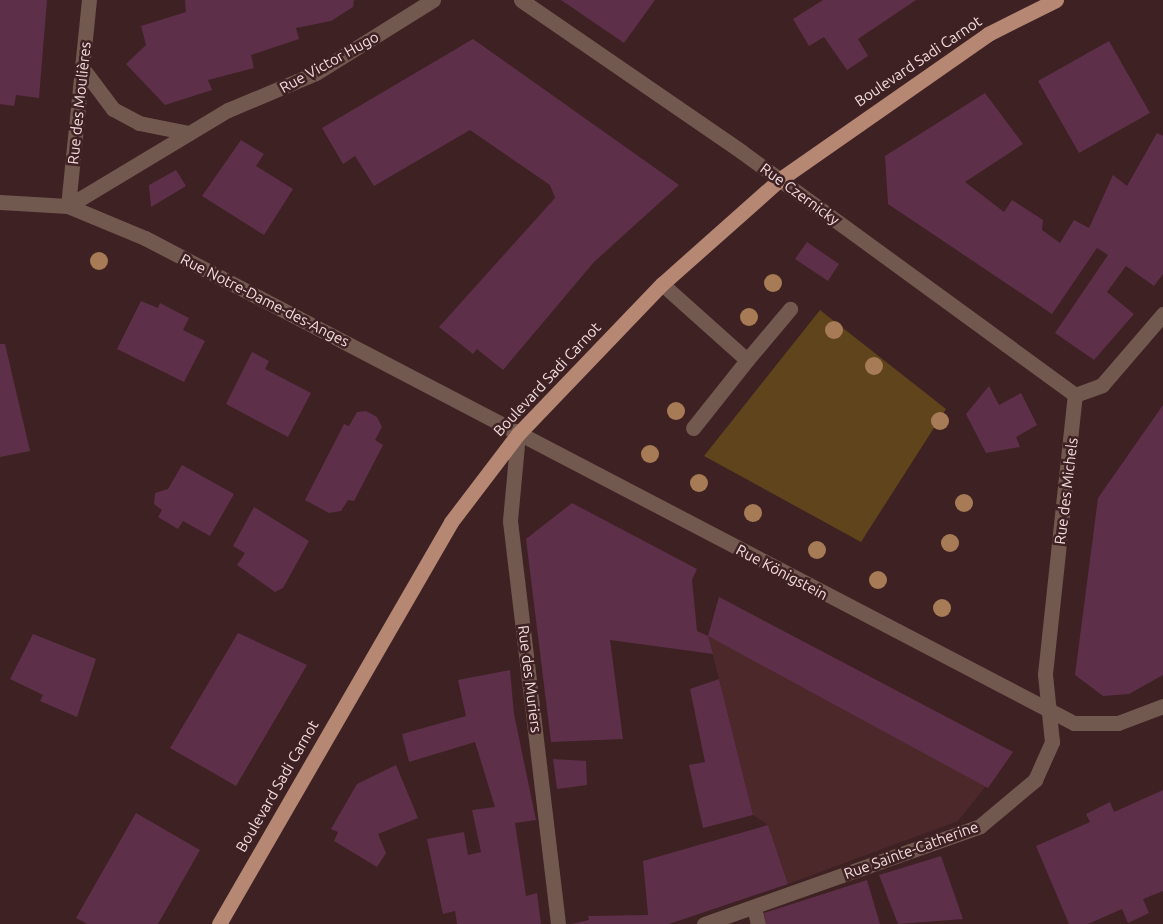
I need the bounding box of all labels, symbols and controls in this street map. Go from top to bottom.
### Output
street label: Boulevard Sadi Carnot [851,12,985,110]
street label: Rue Victor Hugo [276,27,382,97]
street label: Rue des Moulières [64,41,94,165]
street label: Rue Czernicky [757,159,843,229]
street label: Rue Notre-Dame-des-Anges [178,250,352,350]
street label: Boulevard Sadi Carnot [490,318,604,440]
street label: Rue des Michels [1051,437,1081,545]
street label: Rue Königstein [733,540,831,604]
street label: Rue des Muriers [514,624,546,734]
street label: Boulevard Sadi Carnot [232,717,322,855]
street label: Rue Sainte-Catherine [841,817,981,883]

